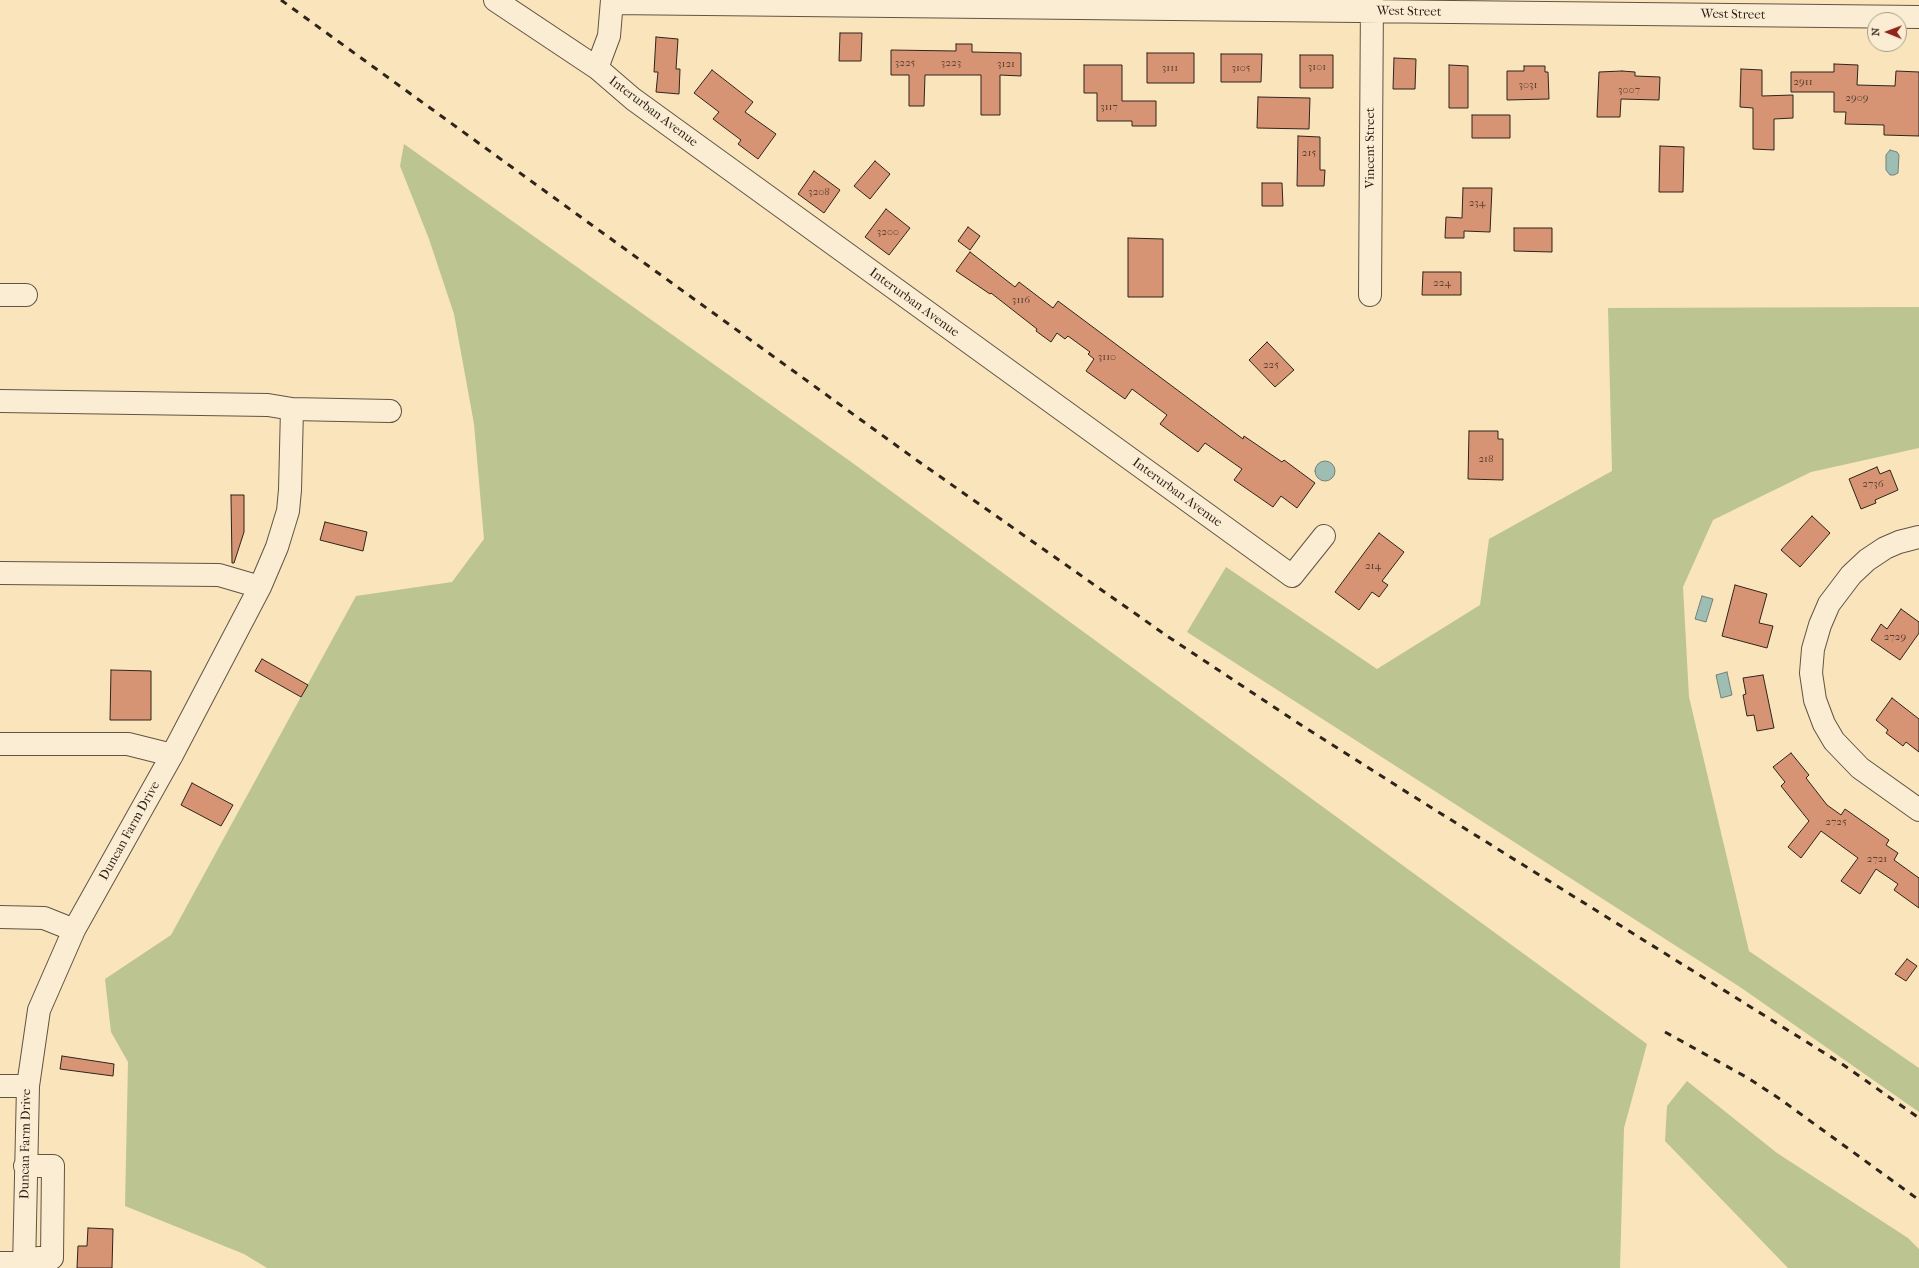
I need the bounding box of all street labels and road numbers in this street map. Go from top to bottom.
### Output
street label: West Street [1376,4,1442,20]
street label: West Street [1700,7,1766,23]
street label: Interurban Avenue [606,74,700,150]
street label: Vincent Street [1363,107,1379,189]
street label: Interurban Avenue [866,265,962,341]
street label: Interurban Avenue [1129,455,1225,531]
street label: Duncan Farm Drive [96,779,164,883]
street label: Duncan Farm Drive [17,1089,35,1199]

